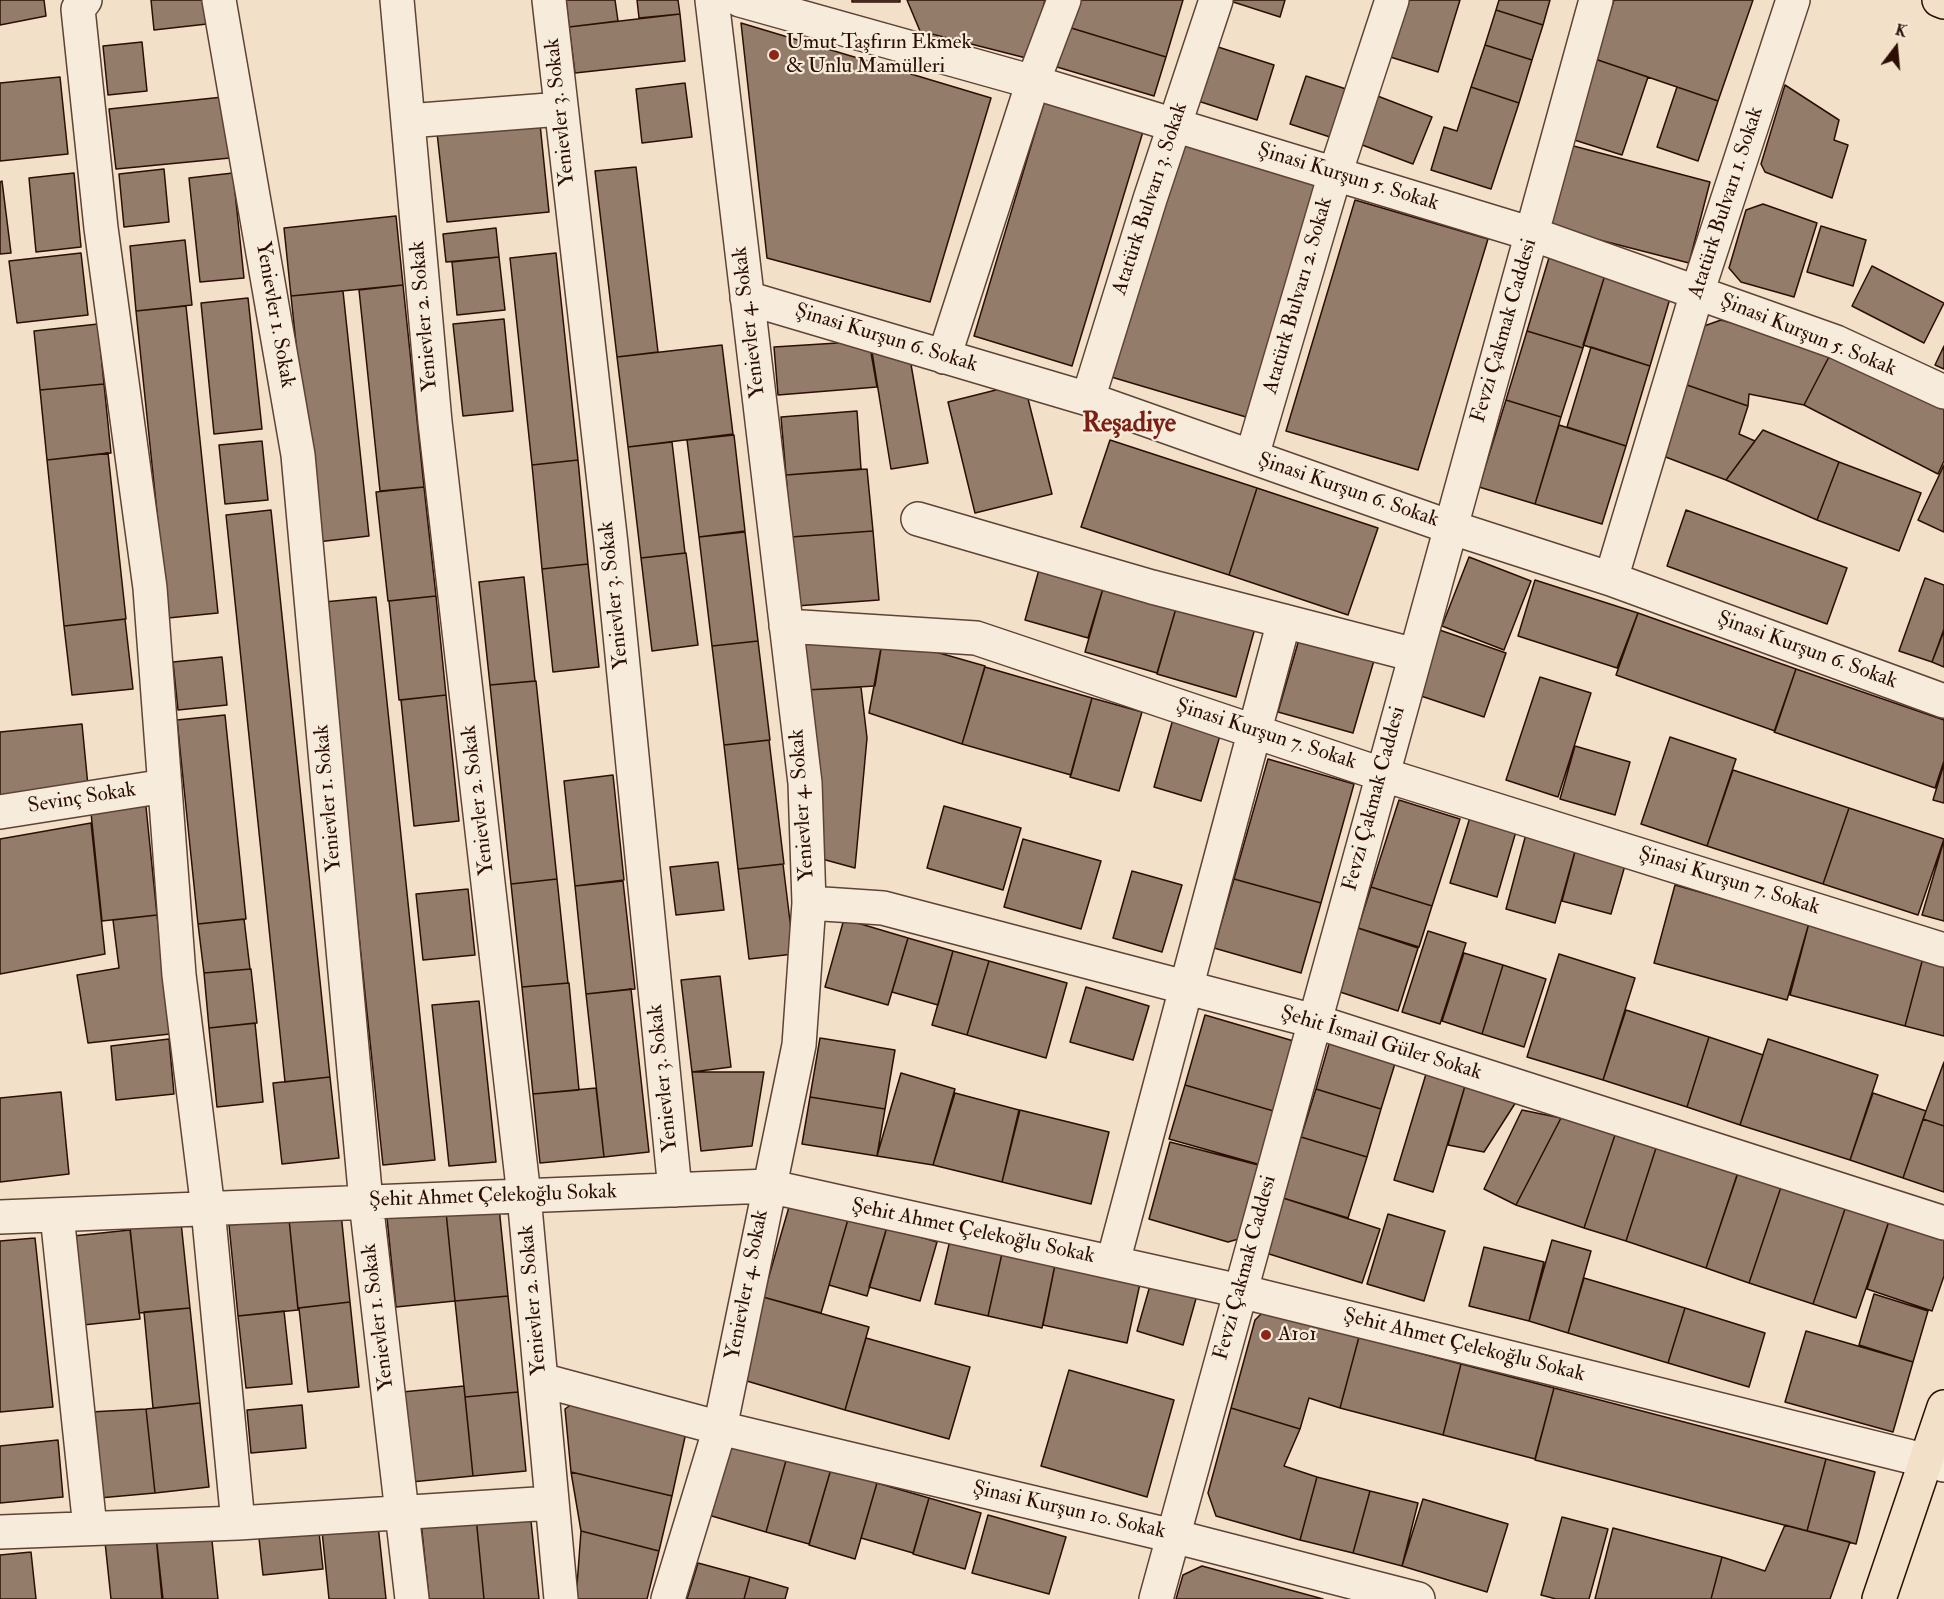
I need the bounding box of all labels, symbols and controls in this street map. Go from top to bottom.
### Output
north arrow [1866,18,1926,78]
text: K [1893,20,1909,42]
place label: Umut Taşfırın Ekmek & Unlu Mamülleri [786,30,972,80]
street label: Yenievler 3. Sokak [541,37,581,187]
marker: Umut Taşfırın Ekmek & Unlu Mamülleri [767,48,781,62]
street label: Atatürk Bulvarı 3. Sokak [1108,100,1194,298]
street label: Atatürk Bulvarı 1. Sokak [1684,104,1770,302]
street label: Şinasi Kurşun 5. Sokak [1254,138,1442,218]
street label: Atatürk Bulvarı 2. Sokak [1259,195,1339,397]
street label: Fevzi Çakmak Caddesi [1467,236,1543,426]
street label: Yenievler 1. Sokak [249,240,299,390]
street label: Yenievler 2. Sokak [406,240,444,392]
street label: Yenievler 4. Sokak [728,245,772,399]
street label: Şinasi Kurşun 5. Sokak [1716,289,1900,383]
street label: Şinasi Kurşun 6. Sokak [792,299,980,379]
district label: Reşadiye [1082,409,1176,441]
street label: Şinasi Kurşun 6. Sokak [1254,448,1442,534]
street label: Yenievler 3. Sokak [595,520,635,670]
street label: Şinasi Kurşun 6. Sokak [1714,607,1900,695]
street label: Şinasi Kurşun 7. Sokak [1173,694,1359,776]
street label: Fevzi Çakmak Caddesi [1338,704,1412,894]
street label: Yenievler 1. Sokak [310,723,348,873]
street label: Yenievler 2. Sokak [457,724,501,876]
street label: Yenievler 4. Sokak [785,728,821,882]
street label: Sevinç Sokak [26,778,138,820]
street label: Şinasi Kurşun 7. Sokak [1635,842,1823,922]
street label: Şehit İsmail Güler Sokak [1277,1001,1485,1087]
street label: Yenievler 3. Sokak [644,1003,684,1153]
street label: Fevzi Çakmak Caddesi [1209,1173,1283,1363]
street label: Şehit Ahmet Çelekoğlu Sokak [369,1180,617,1214]
street label: Şehit Ahmet Çelekoğlu Sokak [849,1194,1097,1270]
street label: Yenievler 4. Sokak [721,1208,775,1362]
street label: Yenievler 2. Sokak [515,1224,553,1376]
street label: Yenievler 1. Sokak [357,1242,401,1392]
street label: Şehit Ahmet Çelekoğlu Sokak [1341,1304,1587,1388]
place label: A101 [1278,1322,1317,1348]
marker: A101 [1259,1328,1273,1342]
street label: Şinasi Kurşun 10. Sokak [970,1477,1168,1545]

